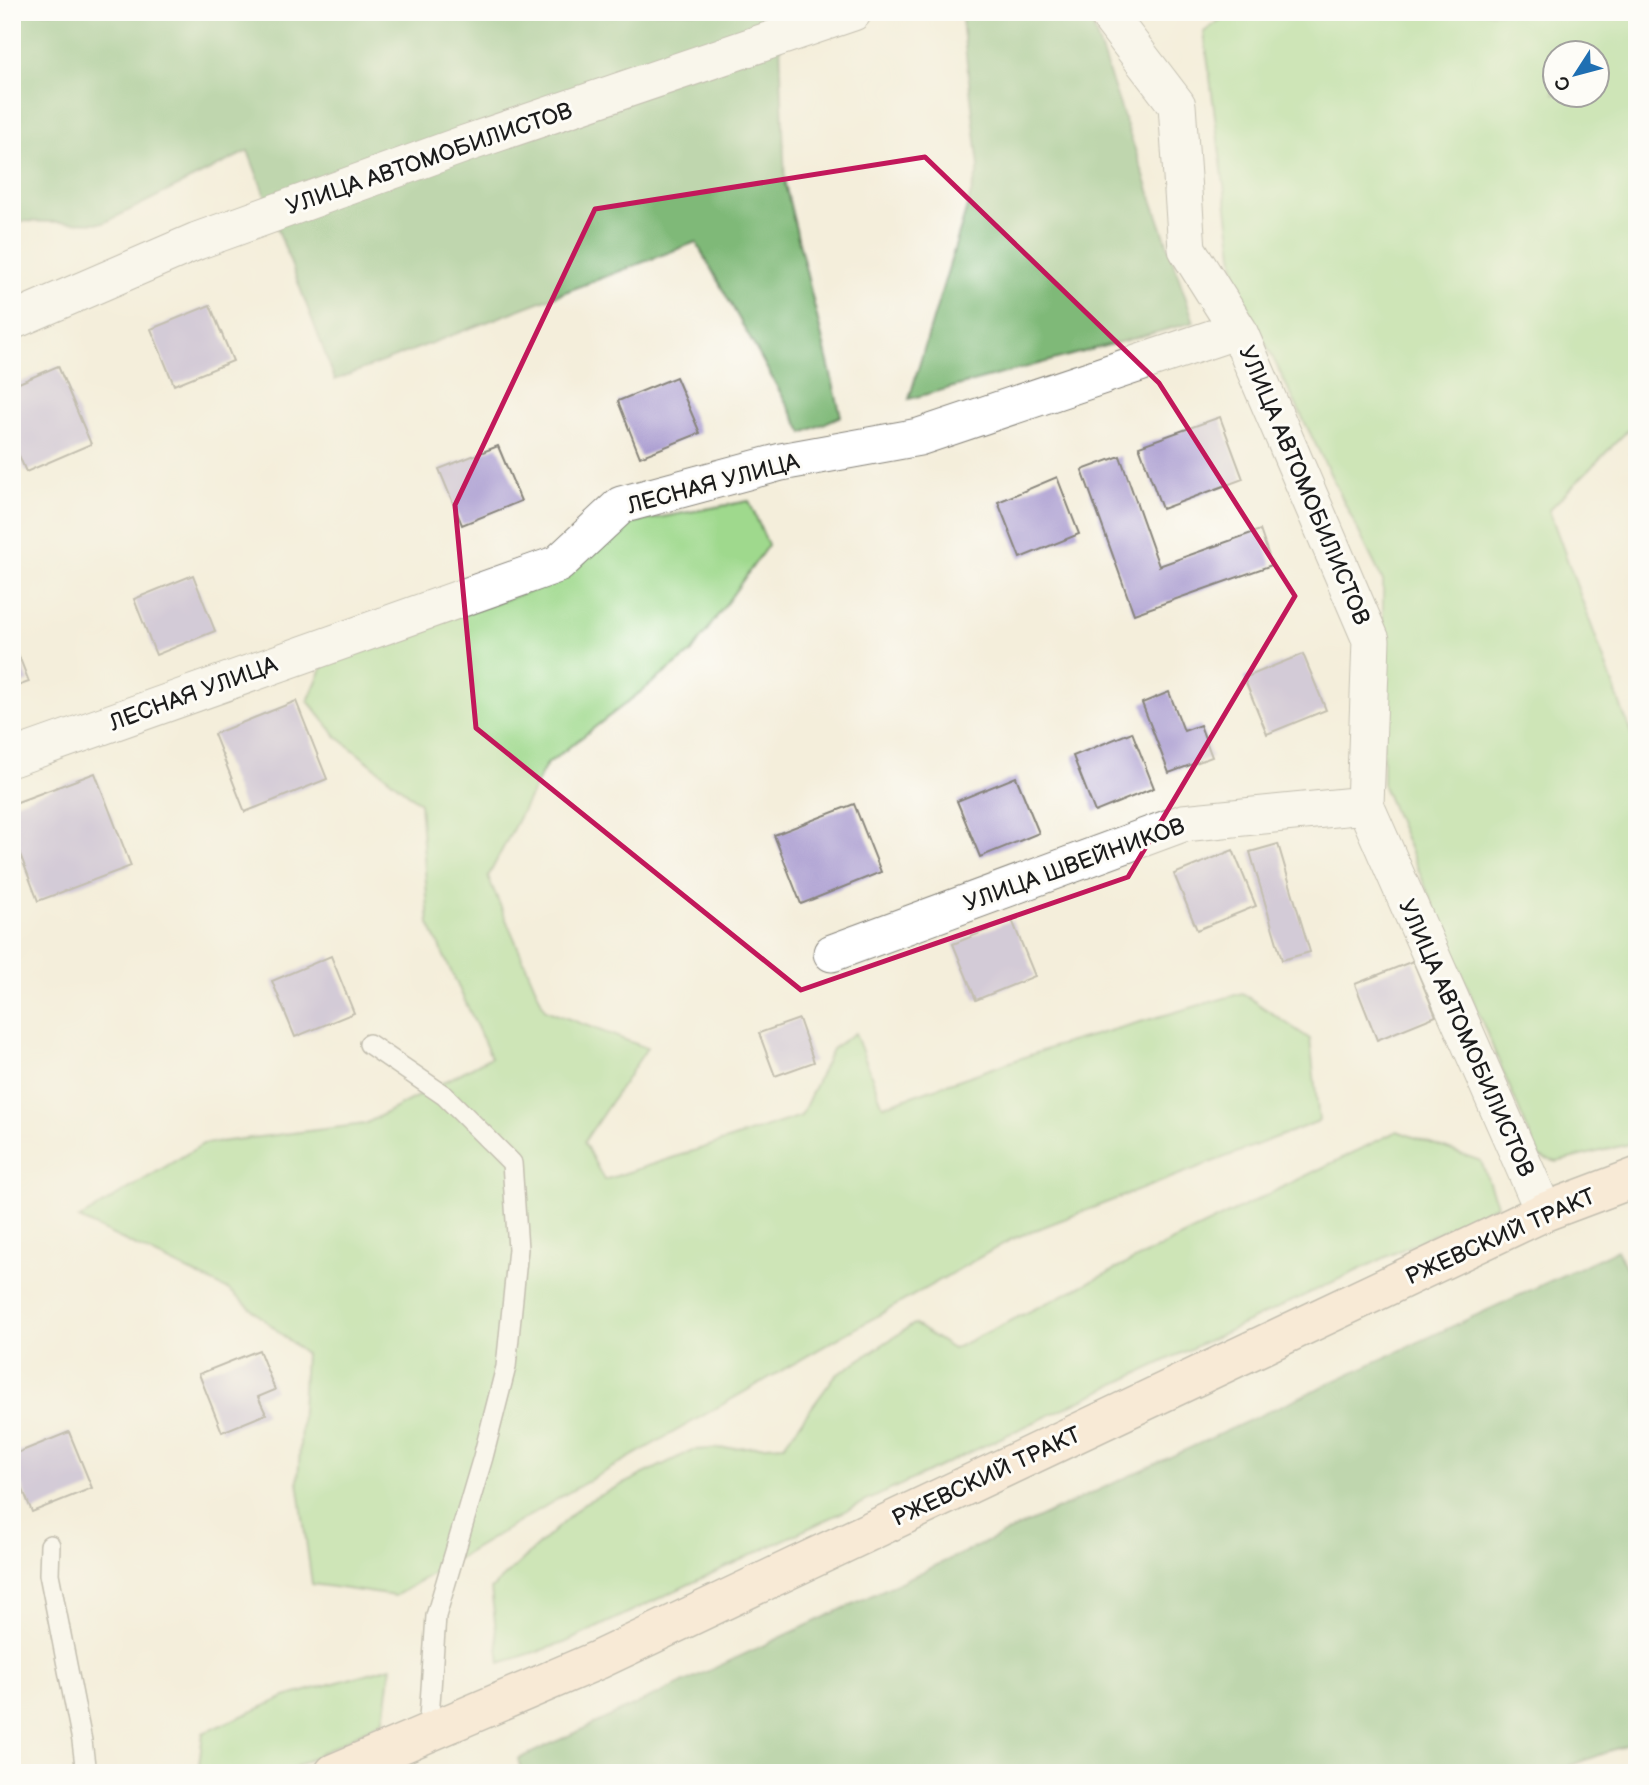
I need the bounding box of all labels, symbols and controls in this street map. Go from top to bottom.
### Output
north arrow [1540,38,1610,108]
text: С [1550,71,1577,95]
street label: УЛИЦА АВТОМОБИЛИСТОВ [283,97,576,221]
street label: УЛИЦА АВТОМОБИЛИСТОВ [1232,341,1376,629]
street label: ЛЕСНАЯ УЛИЦА [623,448,802,521]
street label: ЛЕСНАЯ УЛИЦА [105,651,281,738]
street label: УЛИЦА ШВЕЙНИКОВ [960,812,1189,918]
street label: УЛИЦА АВТОМОБИЛИСТОВ [1392,895,1540,1182]
street label: РЖЕВСКИЙ ТРАКТ [1401,1182,1600,1291]
street label: РЖЕВСКИЙ ТРАКТ [888,1421,1086,1533]

